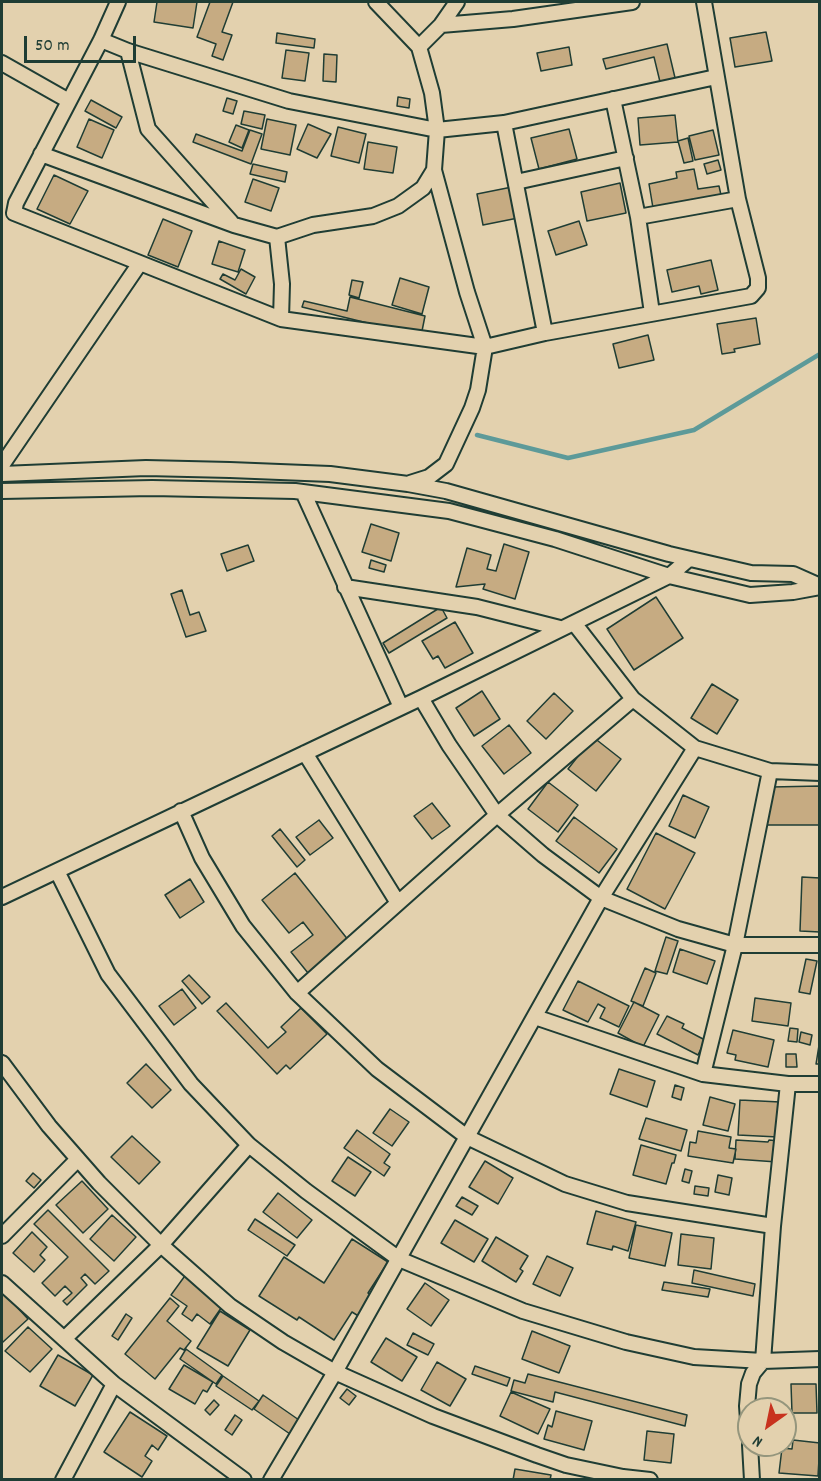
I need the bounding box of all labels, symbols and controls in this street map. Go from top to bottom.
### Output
scale bar [27,24,140,62]
text: 50 m [35,34,70,59]
north arrow [737,1397,797,1457]
text: N [748,1429,768,1453]

